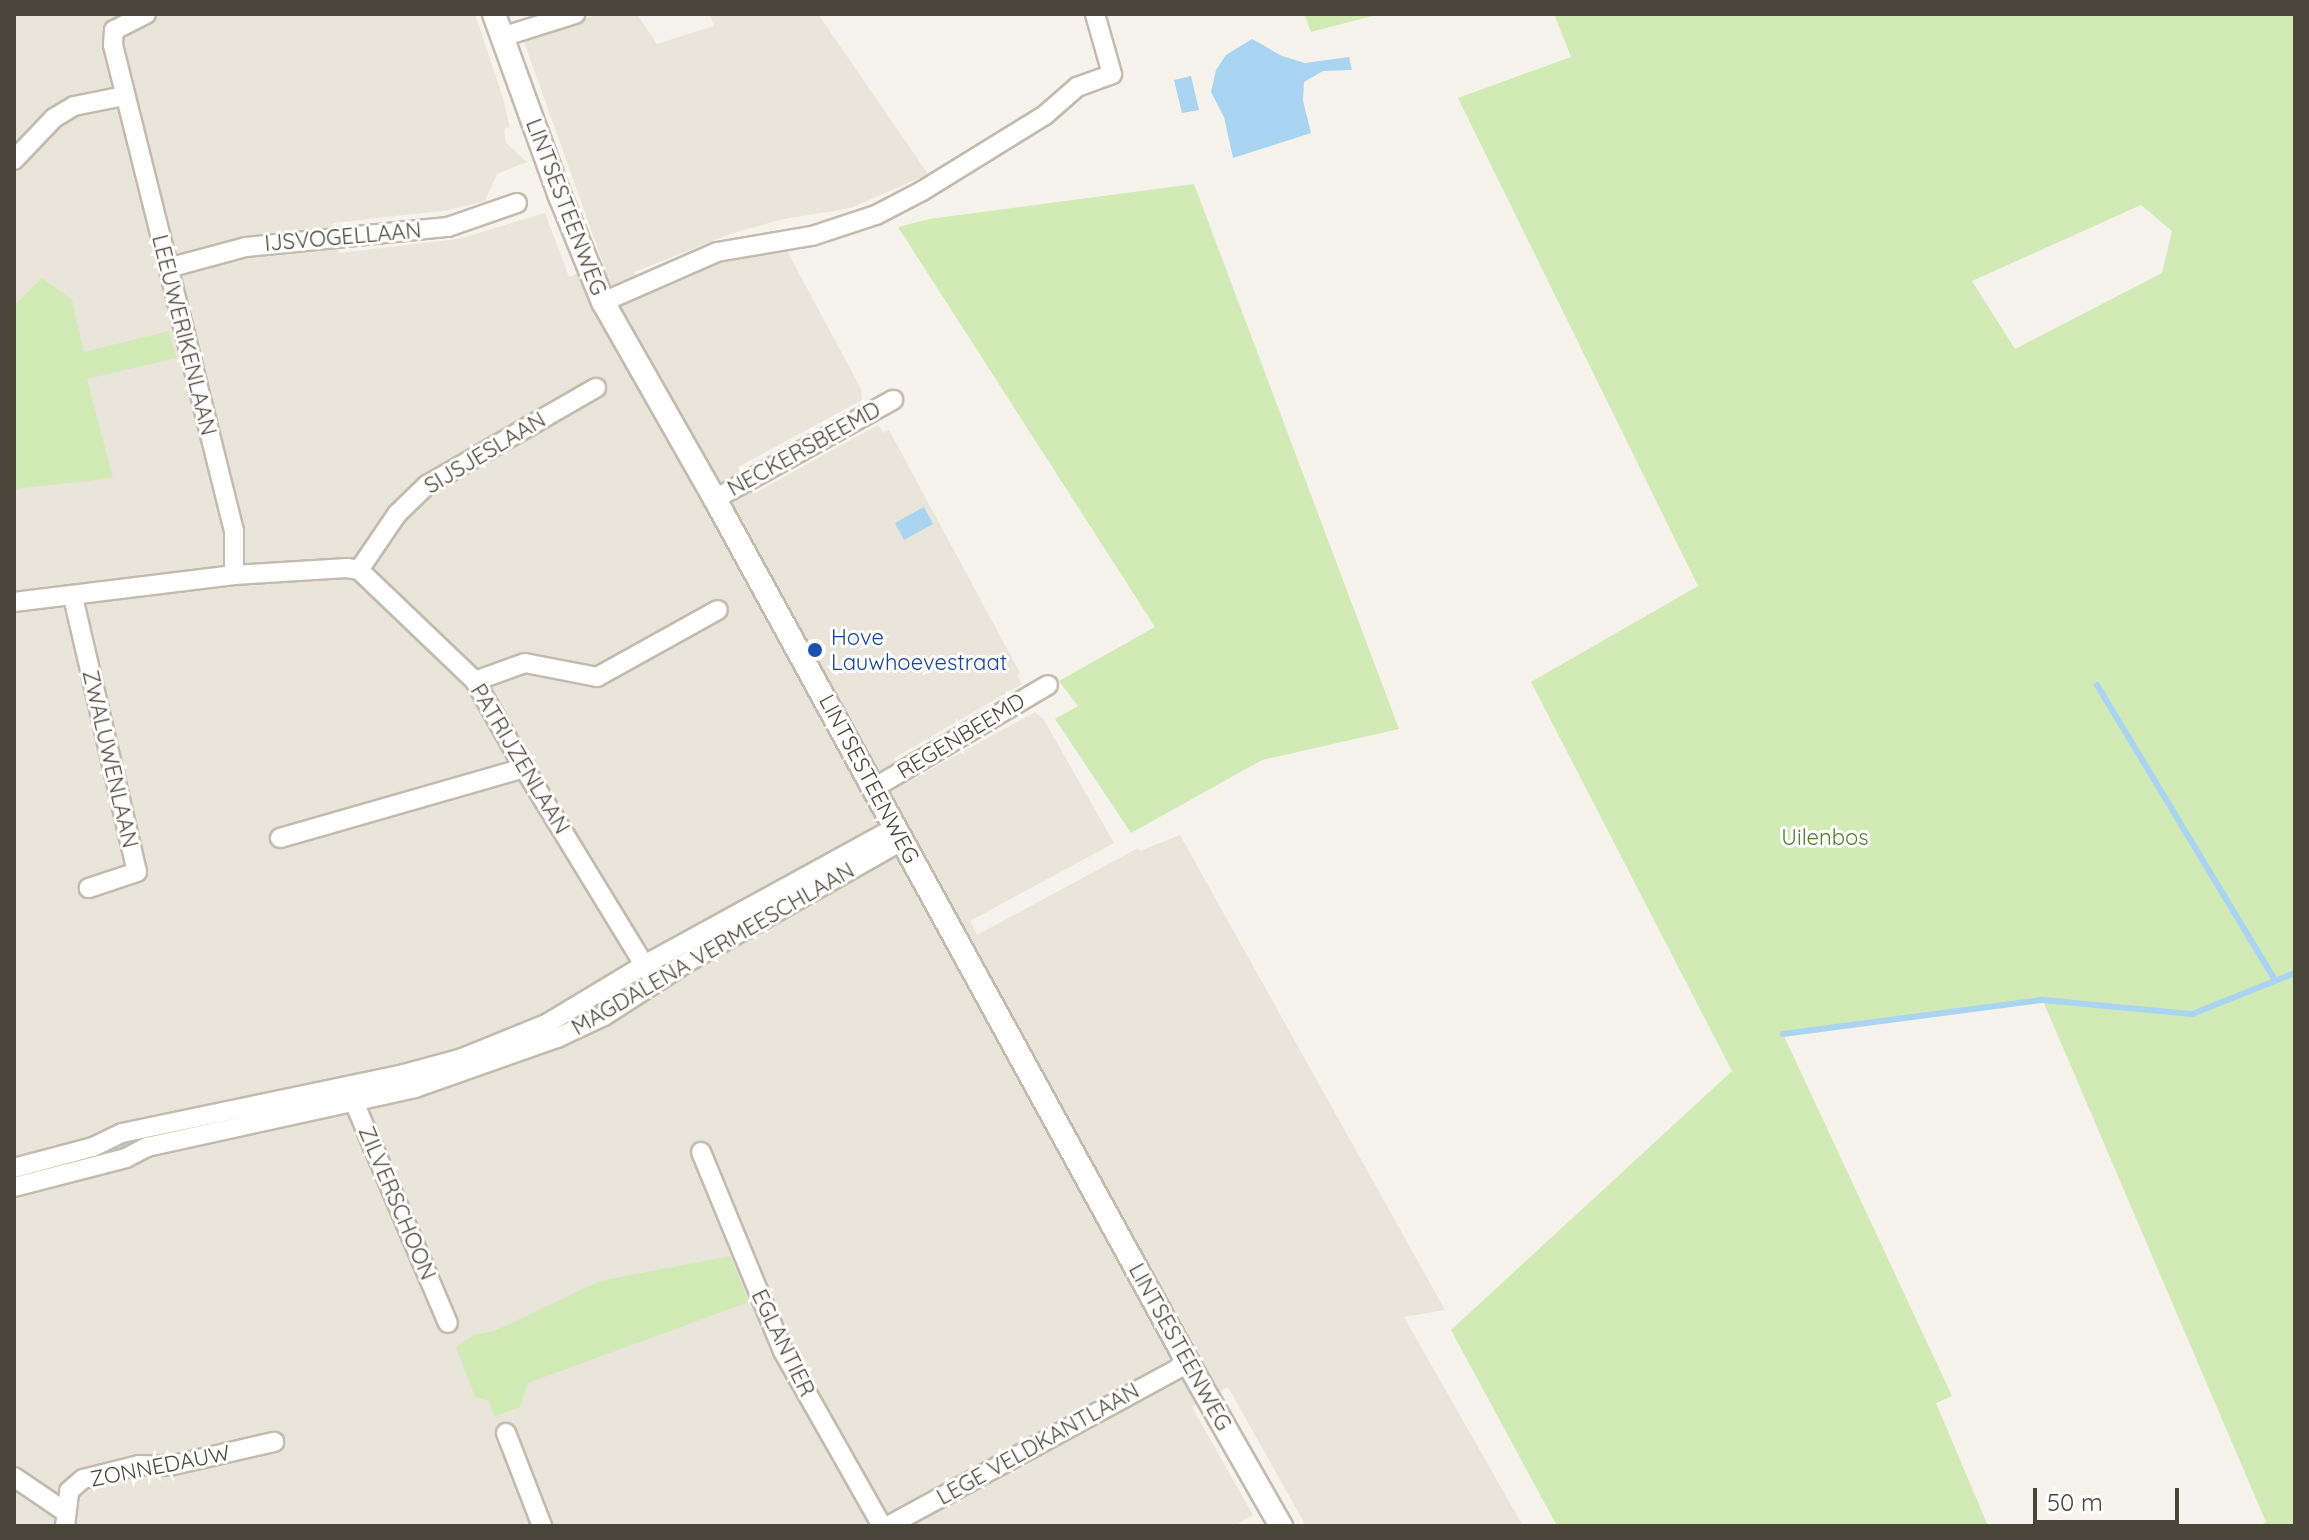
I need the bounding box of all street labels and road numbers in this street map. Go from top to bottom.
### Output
street label: LINTSESTEENWEG [520,115,612,299]
street label: IJSVOGELLAAN [263,217,423,257]
street label: LEEUWERIKENLAAN [146,232,222,438]
street label: NECKERSBEEMD [723,396,885,502]
street label: SIJSJESLAAN [420,407,550,499]
street label: ZWALUWENLAAN [77,667,143,851]
street label: PATRIJZENLAAN [465,679,575,839]
street label: REGENBEEMD [892,688,1030,784]
street label: LINTSESTEENWEG [813,690,925,868]
street label: MAGDALENA VERMEESCHLAAN [567,857,859,1041]
street label: ZILVERSCHOON [353,1122,441,1284]
street label: LINTSESTEENWEG [1123,1259,1237,1435]
street label: EGLANTIER [746,1285,820,1401]
street label: LEGE VELDKANTLAAN [932,1377,1144,1511]
street label: ZONNEDAUW [88,1439,232,1493]

